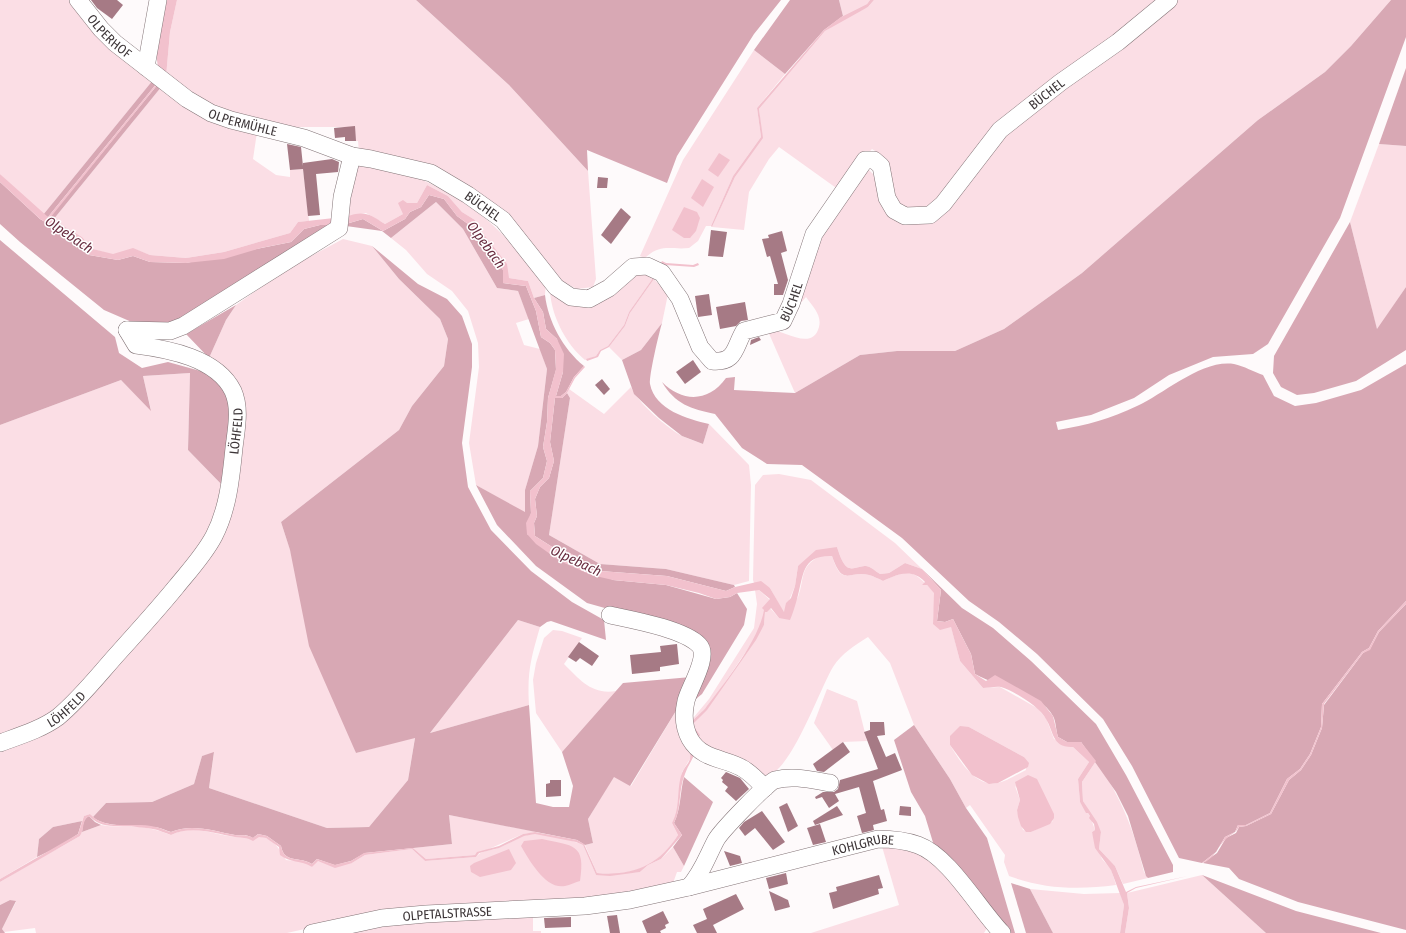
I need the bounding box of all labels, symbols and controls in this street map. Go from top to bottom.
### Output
street label: OLPERHOF [85,11,135,61]
street label: BÜCHEL [1025,75,1067,112]
street label: OLPERMÜHLE [207,105,279,139]
street label: BÜCHEL [462,188,504,224]
water label: Olpebach [42,213,96,257]
water label: Olpebach [463,218,509,272]
street label: BÜCHEL [776,280,805,324]
street label: LÖHFELD [225,408,245,455]
water label: Olpebach [548,542,604,580]
street label: LÖHFELD [44,688,88,730]
street label: KOHLGRUBE [830,831,895,858]
street label: OLPETALSTRASSE [402,903,492,924]

